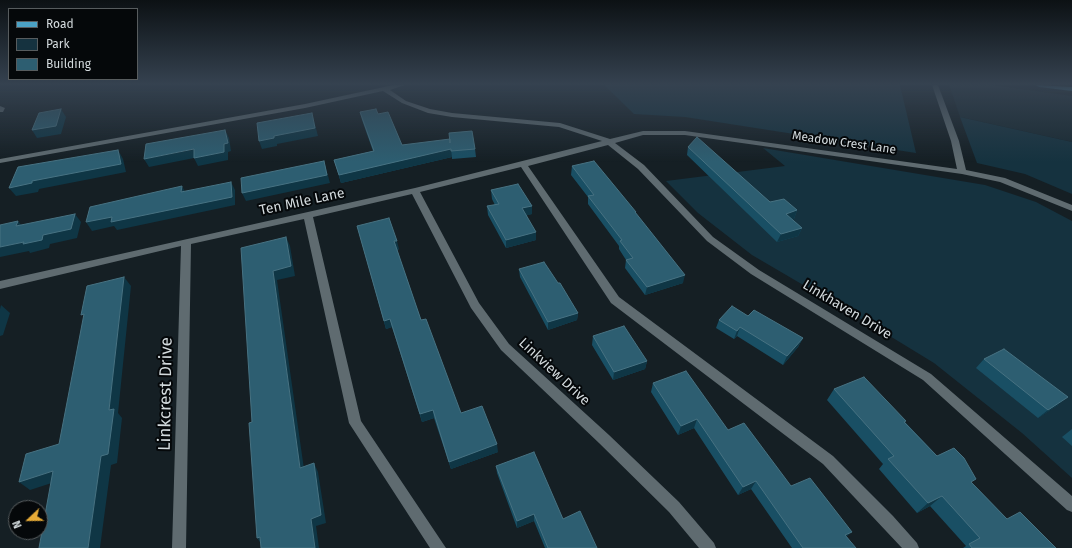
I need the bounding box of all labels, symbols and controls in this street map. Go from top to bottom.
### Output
legend [8,8,138,80]
text: Road [46,17,74,31]
text: Park [46,37,70,51]
text: Building [46,57,91,71]
street label: Meadow Crest Lane [791,129,897,157]
street label: Ten Mile Lane [258,185,346,219]
street label: Linkhaven Drive [799,277,895,343]
street label: Linkview Drive [515,335,593,409]
street label: Linkcrest Drive [155,337,177,451]
north arrow [8,500,48,540]
text: N [10,518,25,530]

